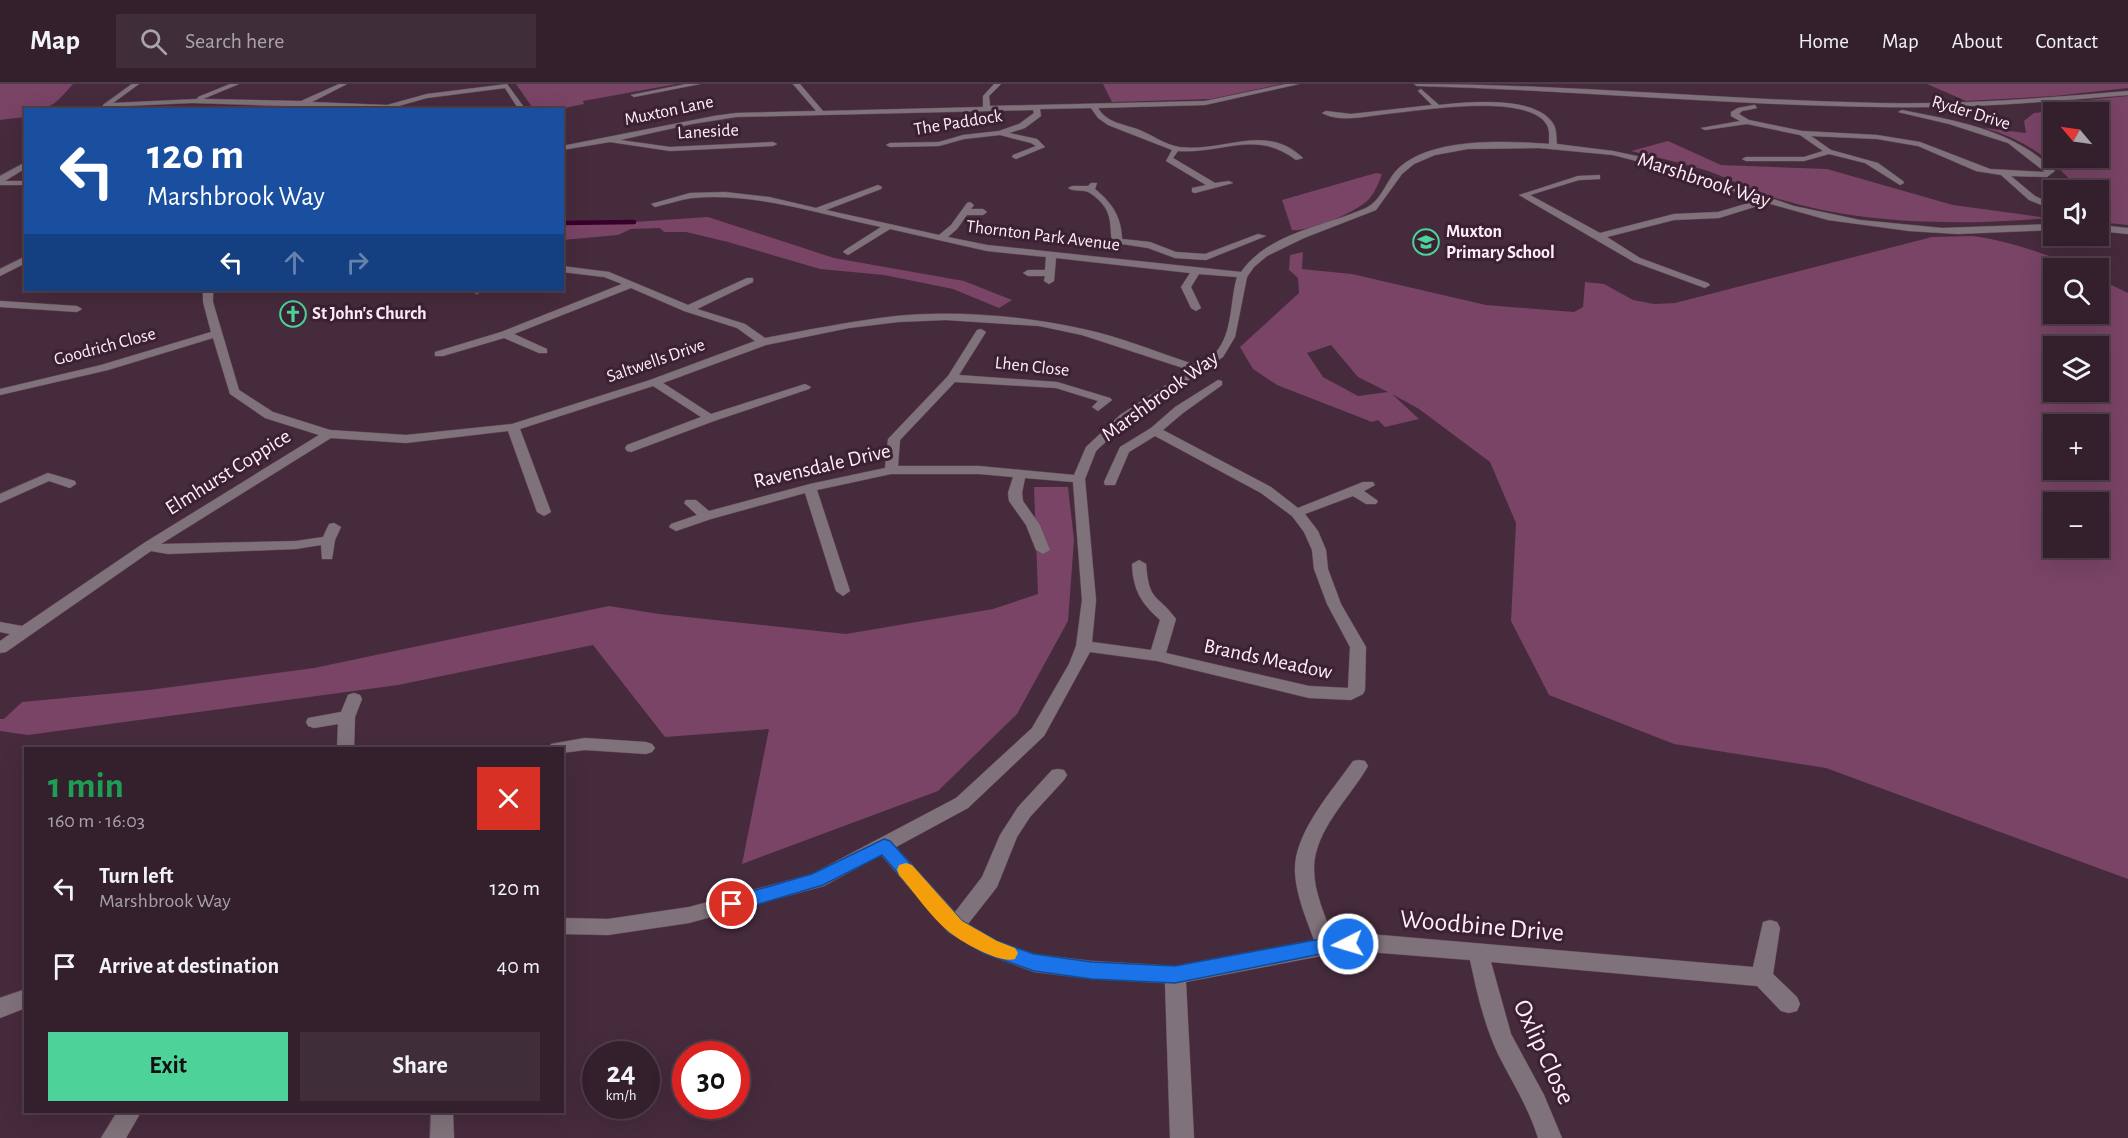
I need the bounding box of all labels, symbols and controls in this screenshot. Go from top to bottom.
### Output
search box [116,14,536,68]
icon: search [137,25,170,58]
text: Map [30,27,80,55]
text: Search here [185,30,284,52]
text: Home [1798,31,1849,52]
text: Map [1882,31,1919,52]
text: About [1952,31,2002,52]
text: Contact [2035,31,2098,52]
street label: Muxton Lane [623,93,715,129]
street label: Ryder Drive [1930,93,2012,133]
north arrow [2043,102,2109,168]
map controls [2043,102,2109,558]
street label: The Paddock [913,107,1004,139]
street label: Laneside [677,121,739,143]
icon: left [48,132,126,210]
text: 120 m [147,134,244,176]
street label: Marshbrook Way [1635,149,1773,211]
button: sound [2043,180,2109,246]
text: Marshbrook Way [147,183,325,210]
street label: Thornton Park Avenue [965,218,1121,254]
place label: Muxton Primary School [1446,223,1555,262]
school or university icon: Muxton Primary School [1411,227,1441,257]
icon: left [215,246,248,279]
icon: ahead [278,246,311,279]
icon: right [341,246,374,279]
button: search [2043,258,2109,324]
church icon: St John's Church [278,299,308,329]
place label: St John's Church [312,305,427,323]
street label: Goodrich Close [52,325,158,369]
street label: Saltwells Drive [604,336,708,386]
button: layers [2043,336,2109,402]
street label: Marshbrook Way [1098,347,1222,445]
street label: Lhen Close [994,354,1070,380]
button: + [2043,414,2109,480]
street label: Elmhurst Coppice [162,425,294,519]
street label: Ravensdale Drive [751,440,893,492]
button: − [2043,492,2109,558]
street label: Brands Meadow [1202,635,1334,683]
button: close [477,767,540,830]
text: 1 min [48,768,124,804]
text: 160 m · 16:03 [48,811,145,831]
text: Turn left [99,865,173,887]
icon: left [48,872,81,905]
text: 120 m [490,877,540,899]
pin [706,878,757,929]
icon: arrive [715,887,748,920]
text: Marshbrook Way [99,891,231,911]
street label: Woodbine Drive [1399,906,1565,946]
position arrow [1316,912,1380,976]
icon: arrive [48,950,81,983]
text: Arrive at destination [99,955,279,977]
text: 40 m [497,955,540,977]
street label: Oxlip Close [1508,996,1580,1108]
button: Exit [48,1032,288,1101]
button: Share [300,1032,540,1101]
speed limit sign: 30 [672,1041,750,1119]
text: 24 [606,1058,636,1088]
text: km/h [606,1088,636,1103]

